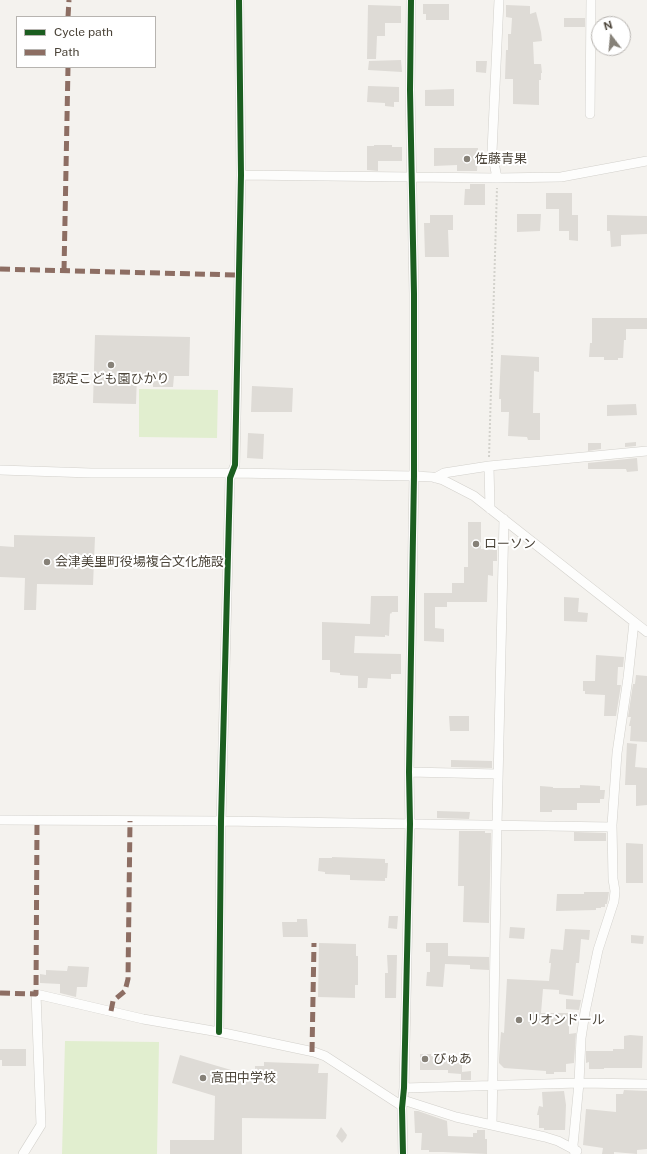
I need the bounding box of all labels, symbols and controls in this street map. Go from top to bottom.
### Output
legend [16,16,156,68]
north arrow [591,16,631,56]
text: N [602,18,614,32]
text: Cycle path [54,25,113,39]
text: Path [54,45,80,59]
place label: 佐藤青果 [475,151,527,167]
marker: 佐藤青果 [462,154,472,164]
marker: 認定こども園ひかり [106,360,116,370]
place label: 認定こども園ひかり [53,371,169,387]
place label: ローソン [484,536,536,552]
marker: ローソン [471,539,481,549]
place label: 会津美里町役場複合文化施設 [55,554,224,570]
marker: 会津美里町役場複合文化施設 [42,557,52,567]
place label: リオンドール [527,1012,605,1028]
marker: リオンドール [514,1015,524,1025]
place label: ぴゅあ [433,1051,472,1067]
marker: ぴゅあ [420,1054,430,1064]
place label: 高田中学校 [211,1070,276,1086]
marker: 高田中学校 [198,1073,208,1083]

